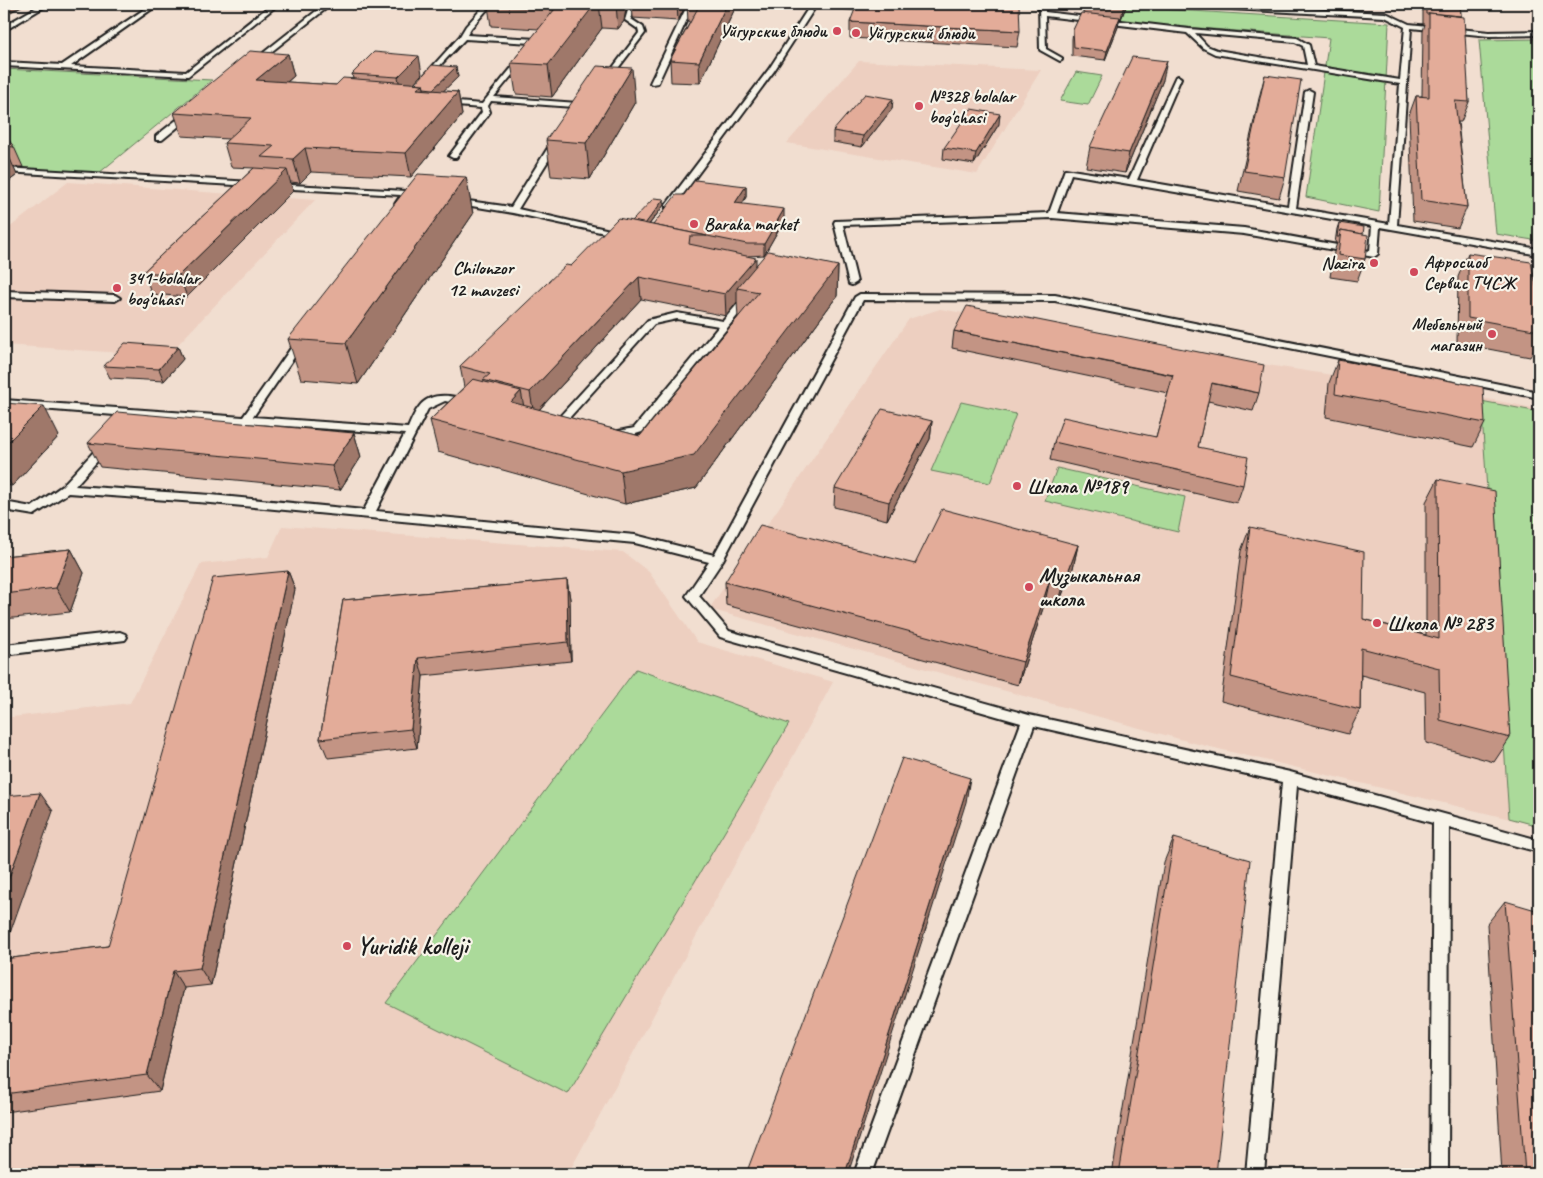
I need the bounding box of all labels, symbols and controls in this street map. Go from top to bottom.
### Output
place label: Уйгурские блюди [719,20,828,42]
place label: Уйгурский блюди [866,22,976,44]
marker: Уйгурские блюди [831,25,843,37]
marker: Уйгурский блюди [850,27,862,39]
place label: №328 bolalar bog'chasi [929,85,1017,128]
marker: №328 bolalar bog'chasi [913,100,925,112]
place label: Baraka market [704,213,800,235]
marker: Baraka market [688,218,700,230]
place label: Афросиоб Сервис ТЧСЖ [1424,251,1518,294]
place label: Nazira [1322,252,1365,274]
district label: Chilonzor 12 mavzesi [448,256,520,302]
marker: Nazira [1368,257,1380,269]
marker: Афросиоб Сервис ТЧСЖ [1408,266,1420,278]
place label: 341-bolalar bog'chasi [127,267,202,310]
marker: 341-bolalar bog'chasi [111,282,123,294]
place label: Мебельный магазин [1412,313,1483,356]
marker: Мебельный магазин [1486,328,1498,340]
place label: Школа №189 [1027,473,1130,499]
marker: Школа №189 [1011,480,1023,492]
place label: Музыкальная школа [1039,562,1141,612]
marker: Музыкальная школа [1023,581,1035,593]
place label: Школа № 283 [1387,610,1495,636]
marker: Школа № 283 [1371,617,1383,629]
place label: Yuridik kolleji [357,930,471,962]
marker: Yuridik kolleji [341,940,353,952]

